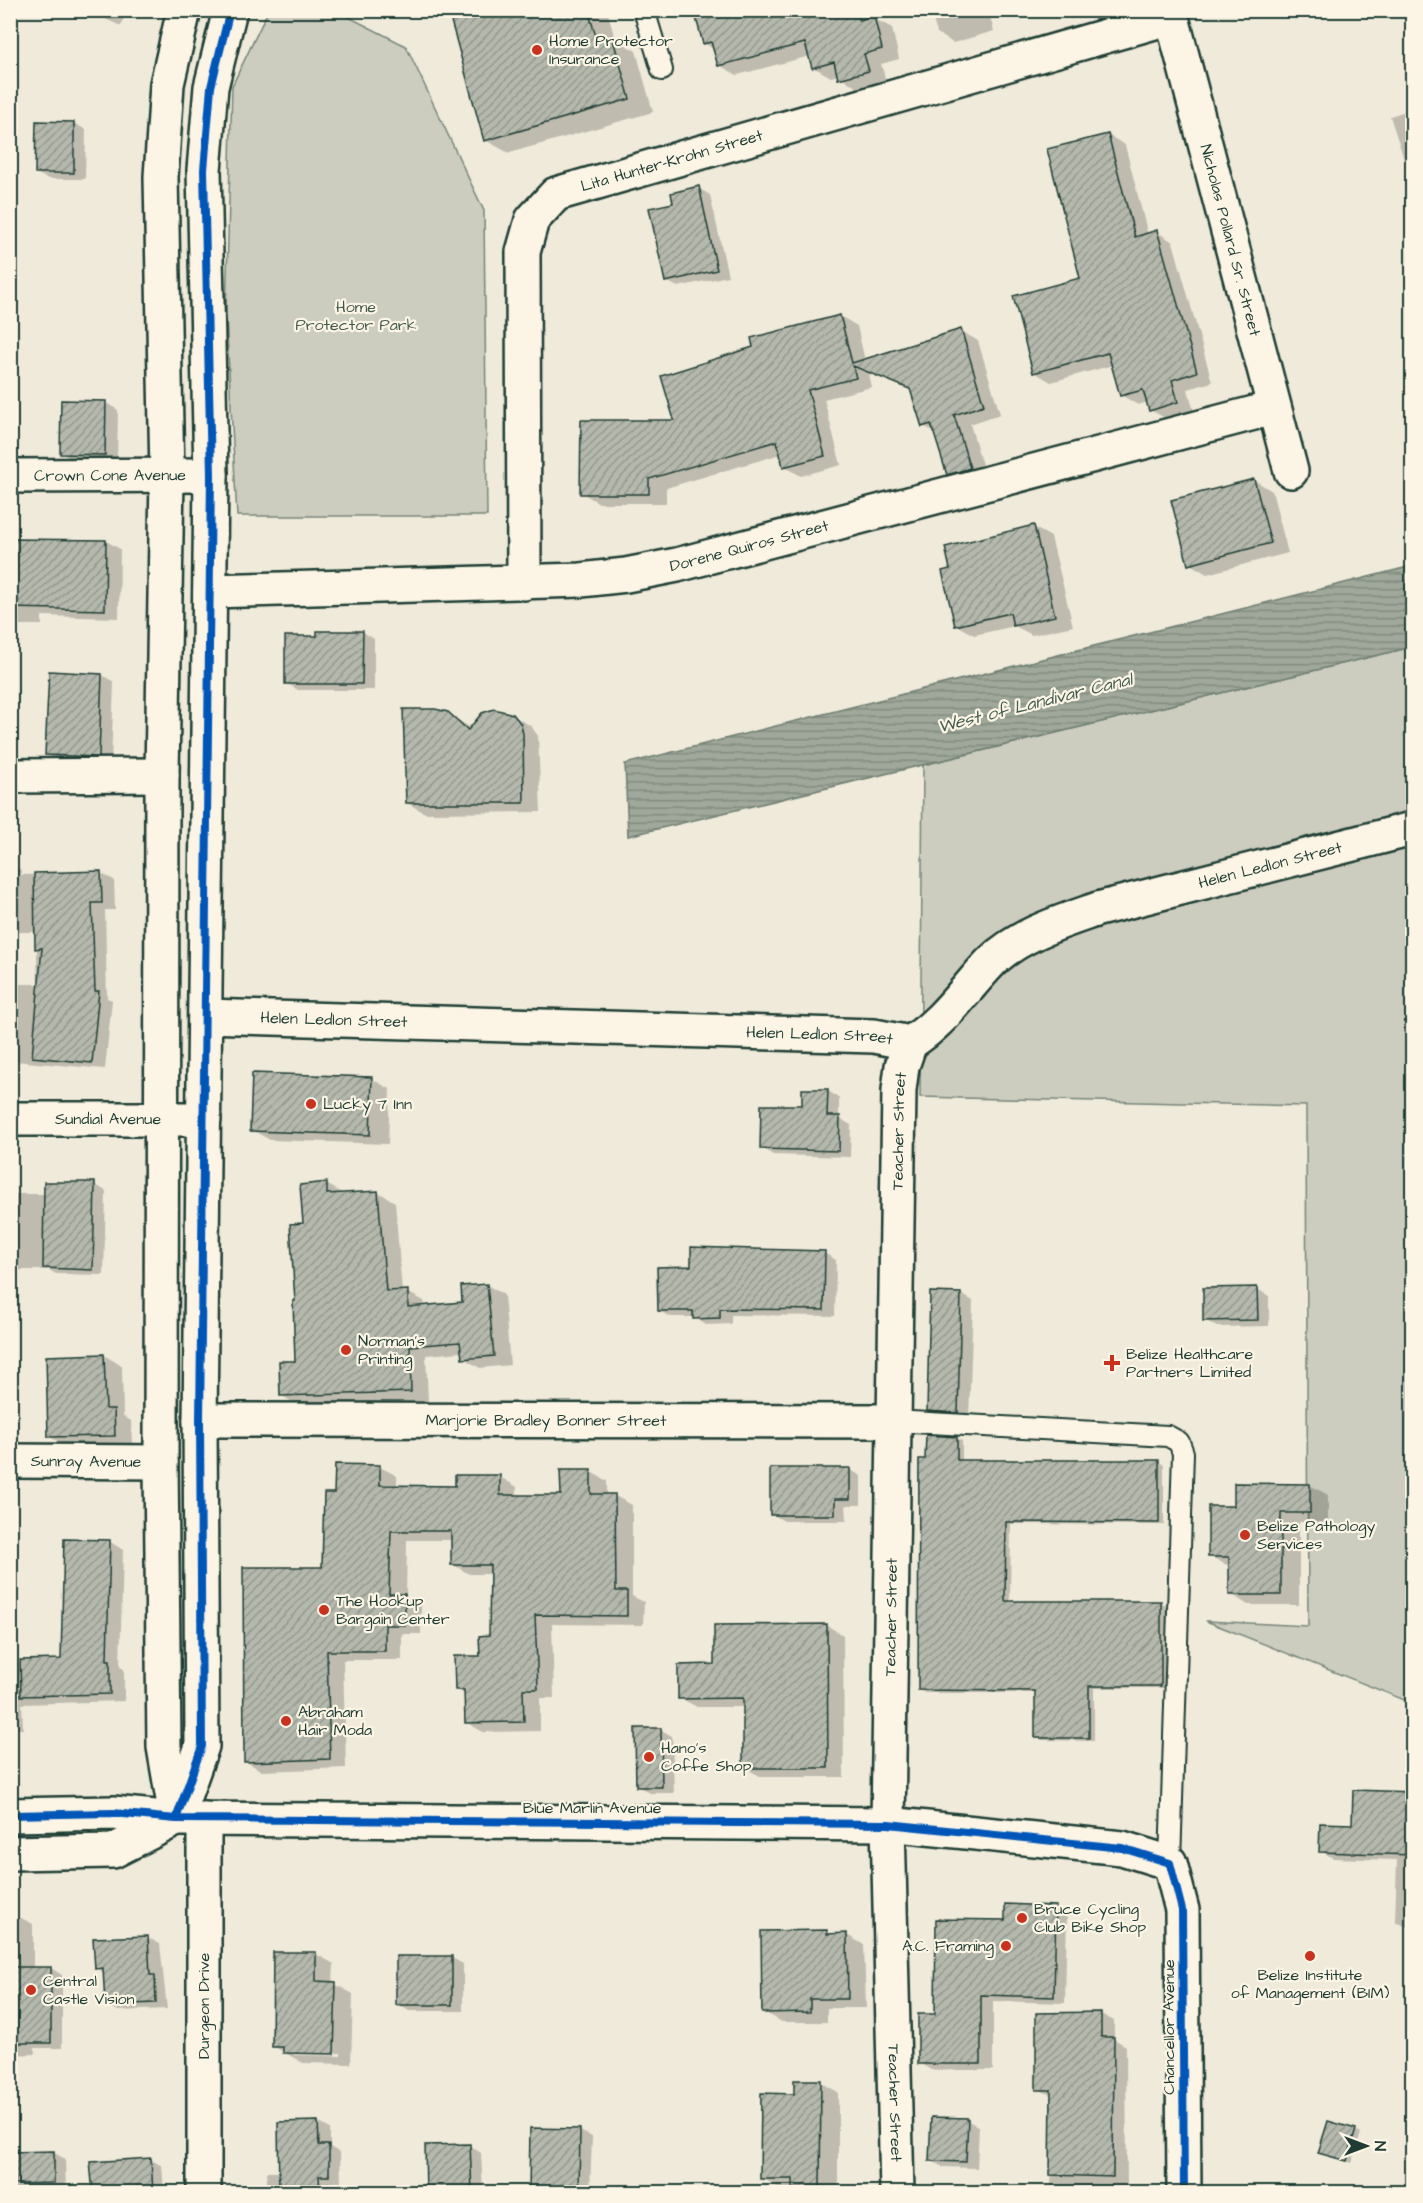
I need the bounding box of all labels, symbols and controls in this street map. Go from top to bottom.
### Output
place label: Home Protector Insurance [549,30,673,70]
marker: Home Protector Insurance [530,43,544,57]
street label: Lita Hunter-Krohn Street [578,124,766,197]
street label: Nicholas Pollard Sr. Street [1195,142,1266,339]
park label: Home Protector Park [296,296,417,336]
street label: Crown Cone Avenue [34,464,186,487]
street label: Dorene Quiros Street [668,514,831,577]
water label: West of Landivar Canal [935,666,1137,739]
street label: Helen Ledlon Street [1196,836,1345,894]
street label: Helen Ledlon Street [260,1007,408,1033]
street label: Helen Ledlon Street [746,1021,896,1051]
street label: Teacher Street [887,1070,912,1190]
place label: Lucky 7 Inn [323,1093,412,1116]
marker: Lucky 7 Inn [304,1097,318,1111]
street label: Sundial Avenue [55,1108,161,1130]
place label: Norman's Printing [358,1330,425,1371]
marker: Norman's Printing [339,1343,353,1357]
place label: Belize Healthcare Partners Limited [1126,1343,1253,1383]
marker: Belize Healthcare Partners Limited [1103,1354,1121,1372]
street label: Marjorie Bradley Bonner Street [426,1409,667,1433]
street label: Sunray Avenue [31,1450,142,1473]
place label: Belize Pathology Services [1257,1515,1375,1555]
marker: Belize Pathology Services [1238,1528,1252,1542]
street label: Teacher Street [879,1557,903,1676]
place label: The Hookup Bargain Center [336,1590,450,1631]
marker: The Hookup Bargain Center [317,1603,331,1617]
place label: Abraham Hair Moda [298,1701,372,1741]
marker: Abraham Hair Moda [279,1714,293,1728]
place label: Hano's Coffe Shop [661,1737,752,1777]
marker: Hano's Coffe Shop [642,1750,656,1764]
street label: Blue Marlin Avenue [523,1797,662,1819]
place label: Bruce Cycling Club Bike Shop [1034,1898,1146,1938]
marker: Bruce Cycling Club Bike Shop [1015,1911,1029,1925]
place label: A.C. Framing [902,1935,994,1958]
marker: A.C. Framing [999,1939,1013,1953]
marker: Belize Institute of Management (BIM) [1303,1949,1317,1963]
street label: Durgeon Drive [193,1953,216,2059]
street label: Chancellor Avenue [1158,1959,1180,2095]
place label: Belize Institute of Management (BIM) [1231,1964,1390,2005]
place label: Central Castle Vision [43,1970,134,2010]
marker: Central Castle Vision [24,1983,38,1997]
street label: Teacher Street [882,2044,907,2163]
north arrow [1336,2116,1396,2176]
text: N [1369,2141,1391,2151]

